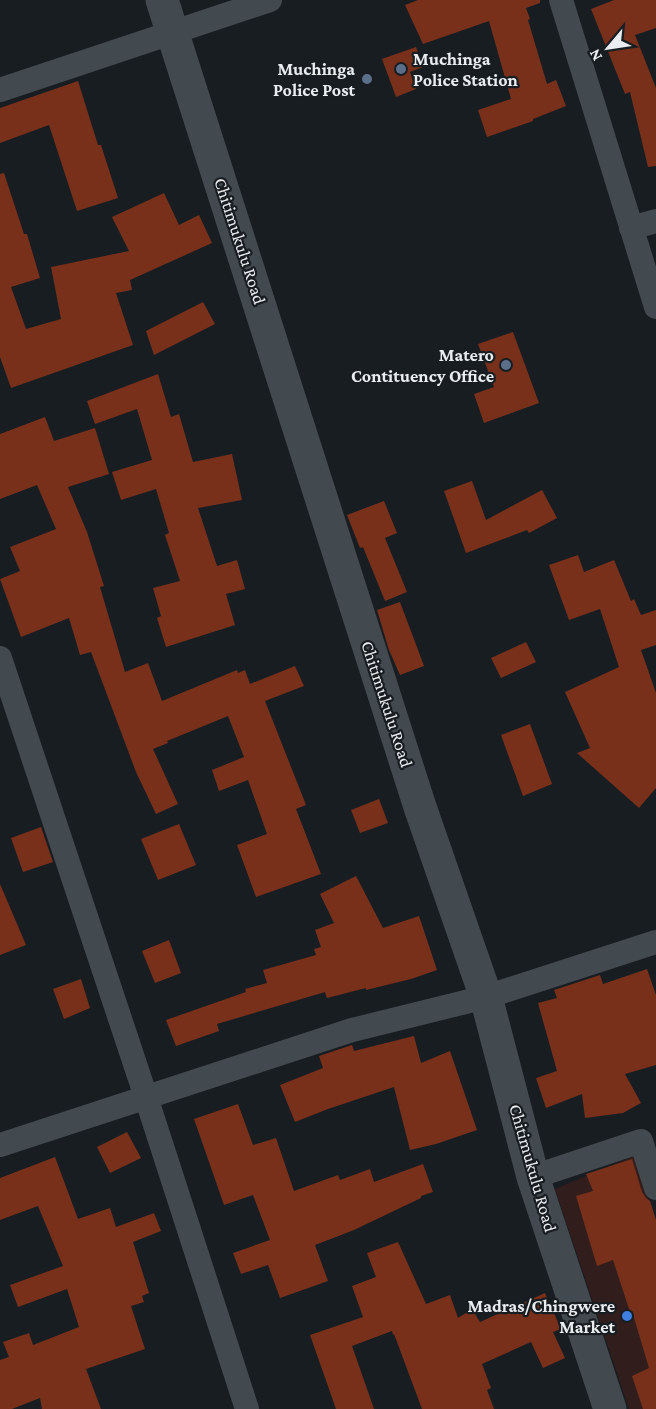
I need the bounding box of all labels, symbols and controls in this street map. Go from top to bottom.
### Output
north arrow [578,18,638,78]
text: N [585,46,605,64]
place label: Muchinga Police Station [413,49,519,90]
place label: Muchinga Police Post [273,59,356,100]
marker: Muchinga Police Station [394,62,408,76]
marker: Muchinga Police Post [360,72,374,86]
street label: Chitimukulu Road [210,175,270,307]
place label: Matero Contituency Office [351,345,494,386]
marker: Matero Contituency Office [499,358,513,372]
street label: Chitimukulu Road [357,638,417,770]
street label: Chitimukulu Road [505,1102,561,1235]
place label: Madras/Chingwere Market [467,1296,616,1337]
marker: Madras/Chingwere Market [620,1309,634,1323]

